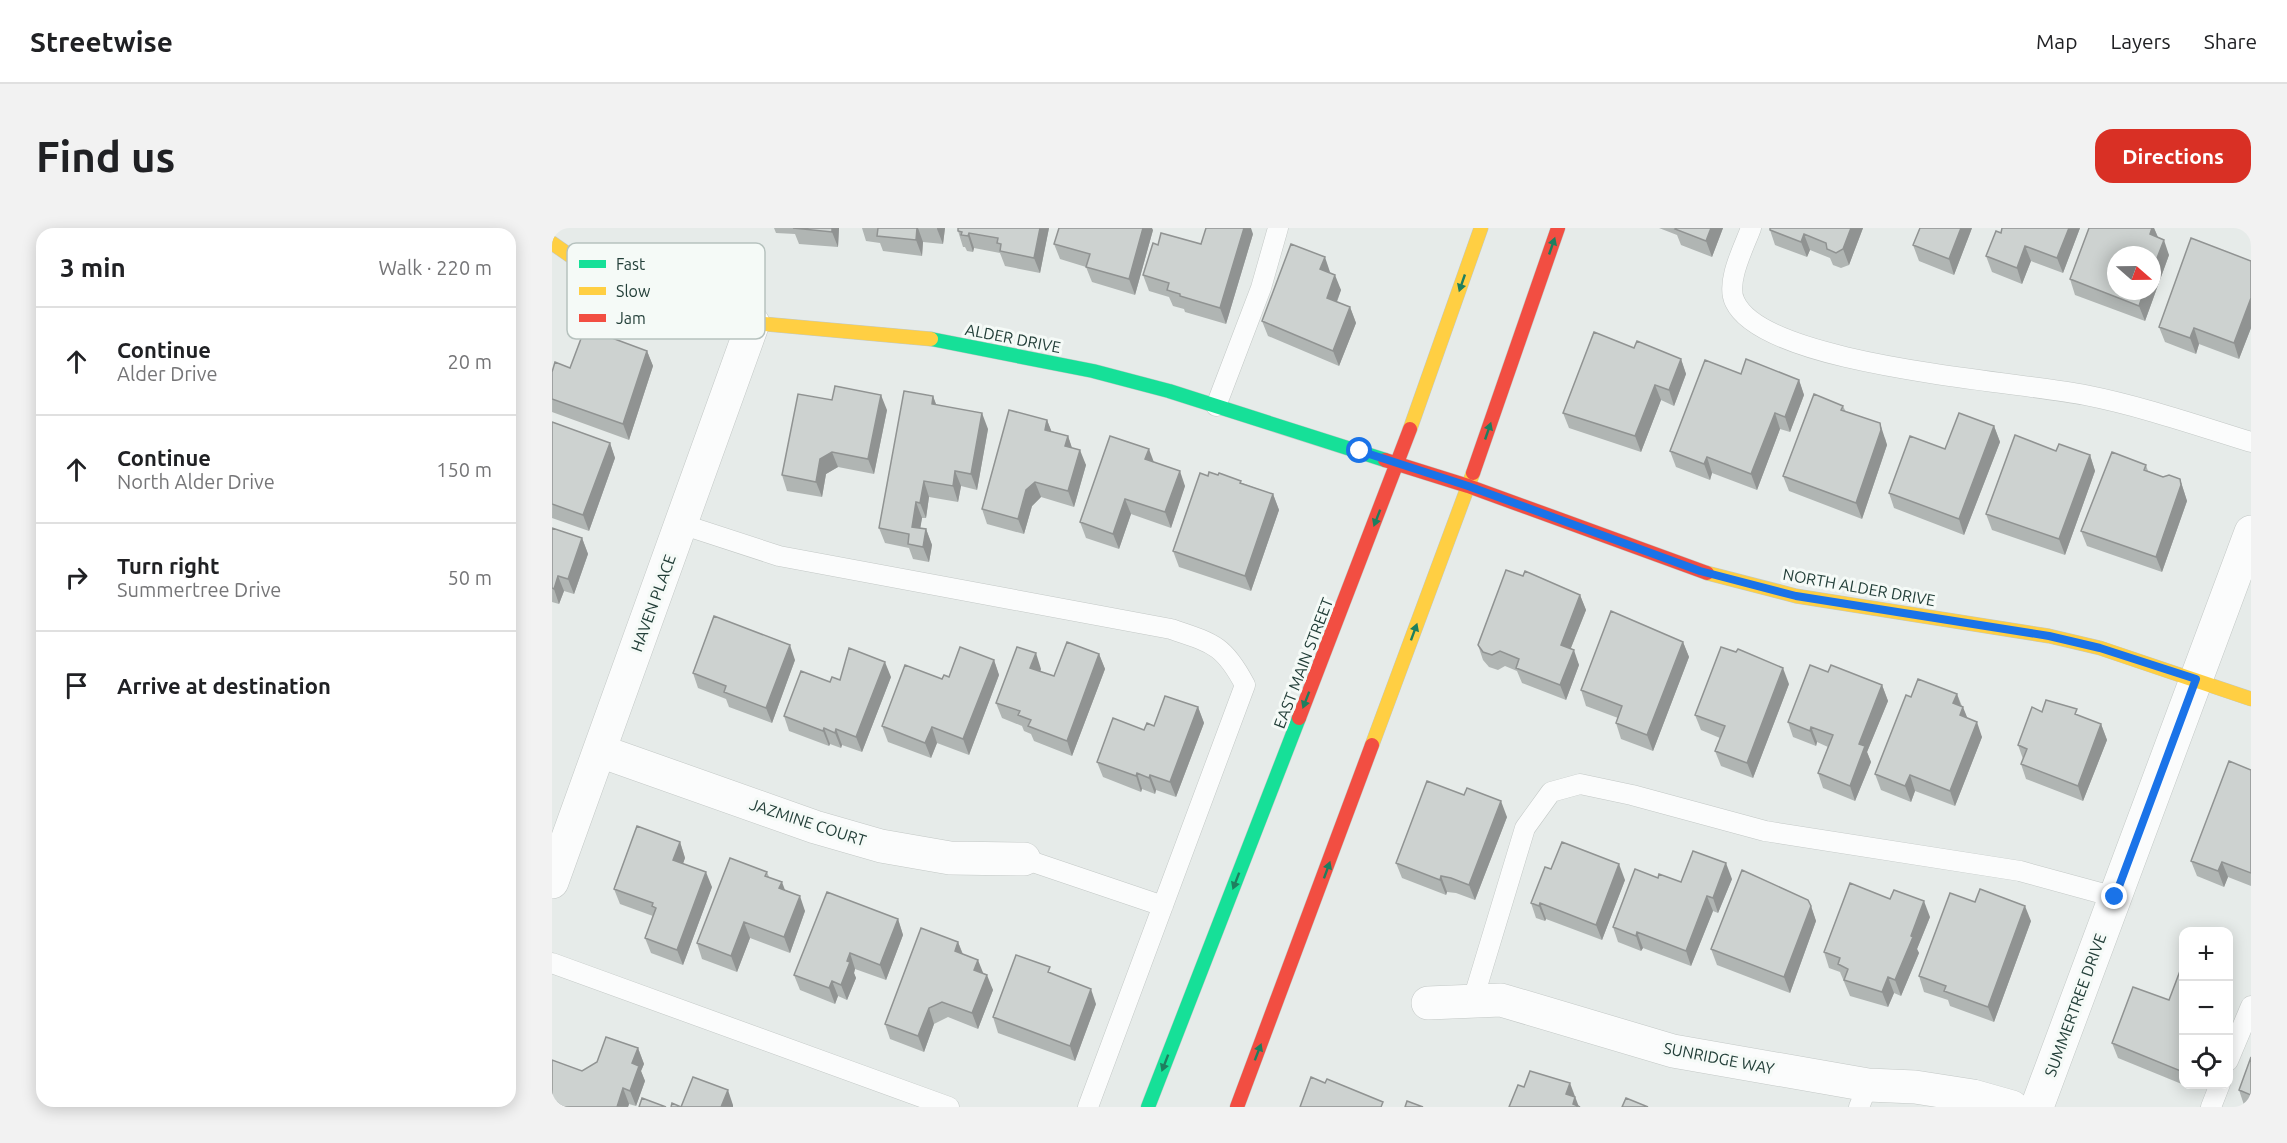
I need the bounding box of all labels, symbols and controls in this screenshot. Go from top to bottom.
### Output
text: Streetwise [30,26,173,57]
text: Map [2036,29,2077,53]
text: Layers [2110,29,2171,53]
text: Share [2204,29,2257,53]
button: Directions [2095,129,2251,183]
text: Find us [36,133,175,180]
one-way arrow [1547,237,1557,255]
legend [567,243,765,339]
north arrow [2107,246,2161,300]
text: 3 min [60,253,126,282]
text: Fast [616,255,646,273]
text: Walk · 220 m [379,256,492,279]
one-way arrow [1456,274,1466,292]
text: Slow [616,282,651,300]
text: Jam [616,309,646,327]
street label: ALDER DRIVE [964,320,1062,356]
text: Continue [117,337,211,362]
icon: ahead [60,345,93,378]
text: 20 m [448,350,492,373]
text: Alder Drive [117,362,217,385]
one-way arrow [1483,422,1493,440]
route start [1346,437,1372,463]
text: Continue [117,445,211,470]
icon: ahead [60,453,93,486]
text: 150 m [436,458,492,481]
text: North Alder Drive [117,470,275,493]
one-way arrow [1372,509,1381,527]
street label: HAVEN PLACE [627,552,679,654]
text: Turn right [117,553,219,578]
icon: right [60,561,93,594]
street label: NORTH ALDER DRIVE [1781,565,1937,609]
text: 50 m [448,566,492,589]
text: Summertree Drive [117,578,281,601]
street label: EAST MAIN STREET [1270,595,1336,731]
one-way arrow [1410,623,1420,641]
icon: arrive [60,669,93,702]
text: Arrive at destination [117,673,331,698]
one-way arrow [1301,691,1311,709]
street label: JAZMINE COURT [747,795,869,849]
one-way arrow [1322,861,1332,879]
one-way arrow [1230,872,1240,890]
route end [2101,883,2127,909]
map controls [2179,927,2233,1089]
button: + [2179,927,2233,981]
street label: SUMMERTREE DRIVE [2041,931,2109,1079]
button: − [2179,981,2233,1035]
button: locate [2179,1035,2233,1089]
street label: SUNRIDGE WAY [1662,1038,1777,1078]
one-way arrow [1253,1043,1263,1061]
one-way arrow [1160,1054,1169,1072]

